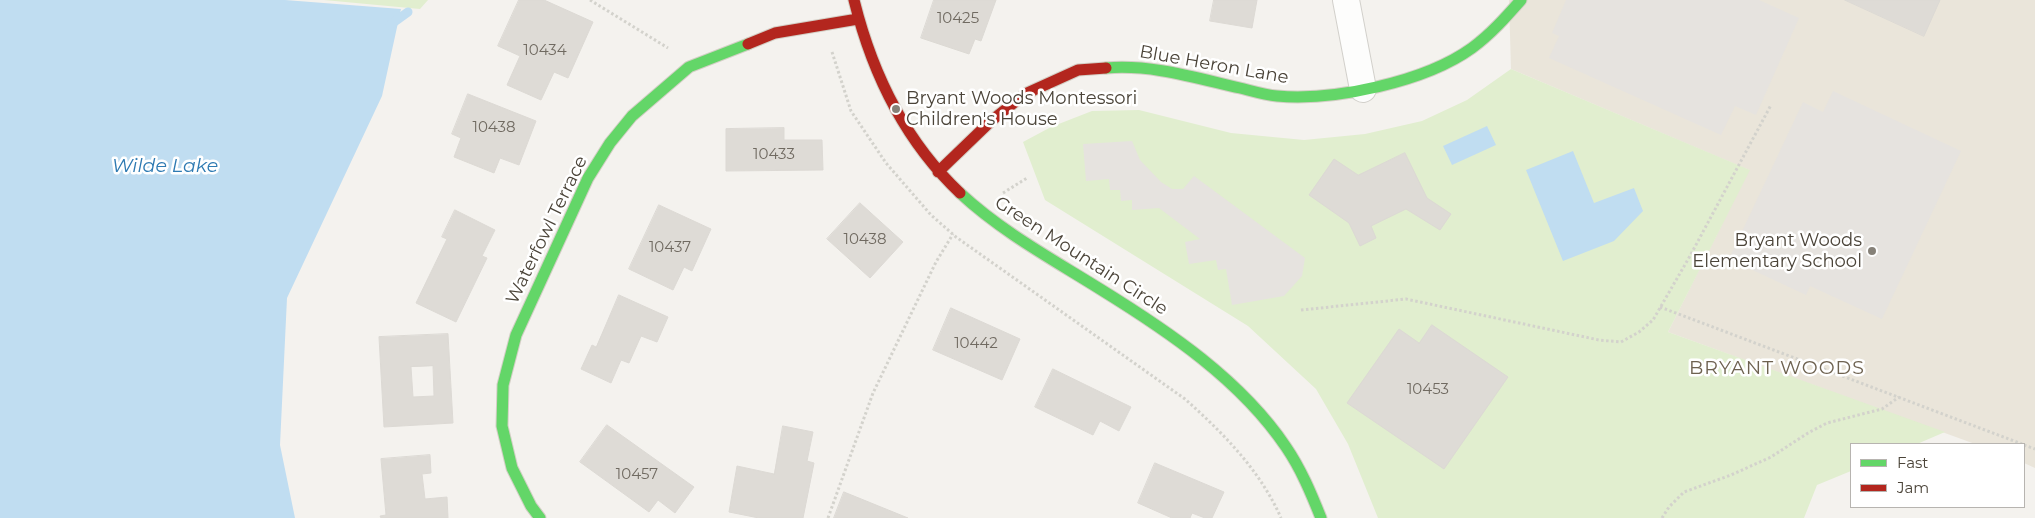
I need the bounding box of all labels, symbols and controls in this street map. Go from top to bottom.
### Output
house number: 10425 [937,10,979,28]
street label: Blue Heron Lane [1138,41,1290,89]
house number: 10434 [523,42,567,60]
place label: Bryant Woods Montessori Children's House [906,88,1137,130]
marker: Bryant Woods Montessori Children's House [890,103,902,115]
house number: 10438 [472,119,516,137]
house number: 10433 [753,146,795,164]
street label: Waterfowl Terrace [502,152,592,308]
water label: Wilde Lake [112,155,218,177]
street label: Green Mountain Circle [990,192,1172,320]
place label: Bryant Woods Elementary School [1692,230,1862,272]
house number: 10438 [843,231,887,249]
house number: 10437 [649,239,691,257]
marker: Bryant Woods Elementary School [1866,245,1878,257]
house number: 10442 [954,335,998,353]
district label: BRYANT WOODS [1688,357,1866,379]
house number: 10453 [1407,381,1449,399]
legend [1850,443,2025,508]
text: Fast [1897,453,1928,472]
house number: 10457 [616,466,658,484]
text: Jam [1897,478,1929,497]

